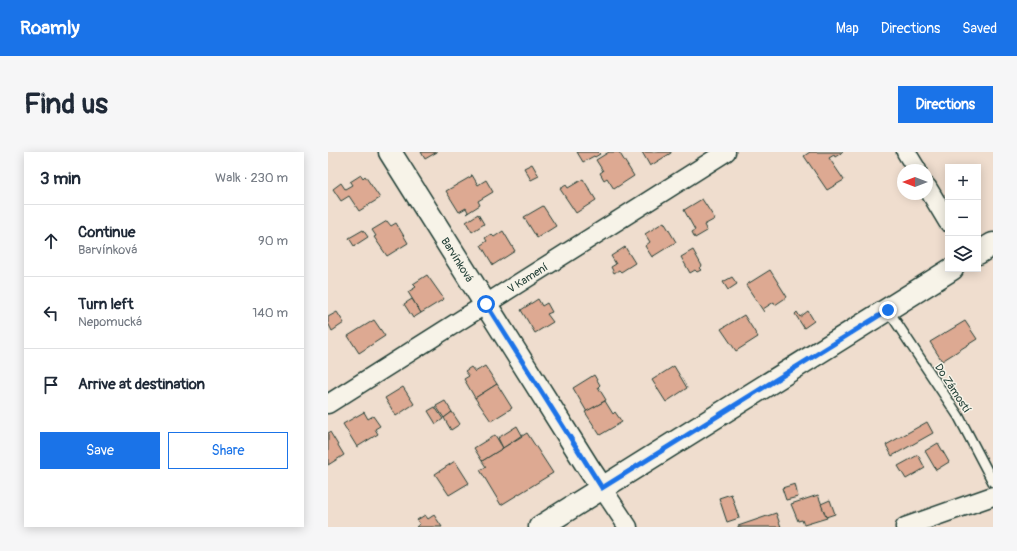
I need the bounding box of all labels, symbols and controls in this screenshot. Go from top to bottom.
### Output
text: Roamly [20,16,80,40]
text: Map [836,20,859,37]
text: Directions [881,20,940,37]
text: Saved [962,20,997,37]
button: Directions [898,86,993,123]
text: Find us [24,87,108,122]
north arrow [897,164,933,200]
map controls [945,164,981,272]
button: + [945,164,981,200]
text: 3 min [40,168,81,189]
text: Walk · 230 m [215,170,288,186]
button: − [945,200,981,236]
text: Continue [78,223,136,242]
icon: ahead [40,230,62,252]
text: 90 m [258,233,288,249]
street label: Barvínková [438,235,476,284]
button: layers [945,236,981,272]
text: Barvínková [78,242,137,258]
street label: V Kamení [505,261,550,296]
text: Turn left [78,295,134,314]
route start [477,295,495,313]
route end [879,301,897,319]
icon: left [40,302,62,324]
text: 140 m [252,305,288,321]
text: Nepomucká [78,314,142,330]
street label: Do Zámostí [932,361,973,415]
icon: arrive [40,374,62,396]
text: Arrive at destination [78,375,205,394]
button: Save [40,432,160,469]
button: Share [168,432,288,469]

